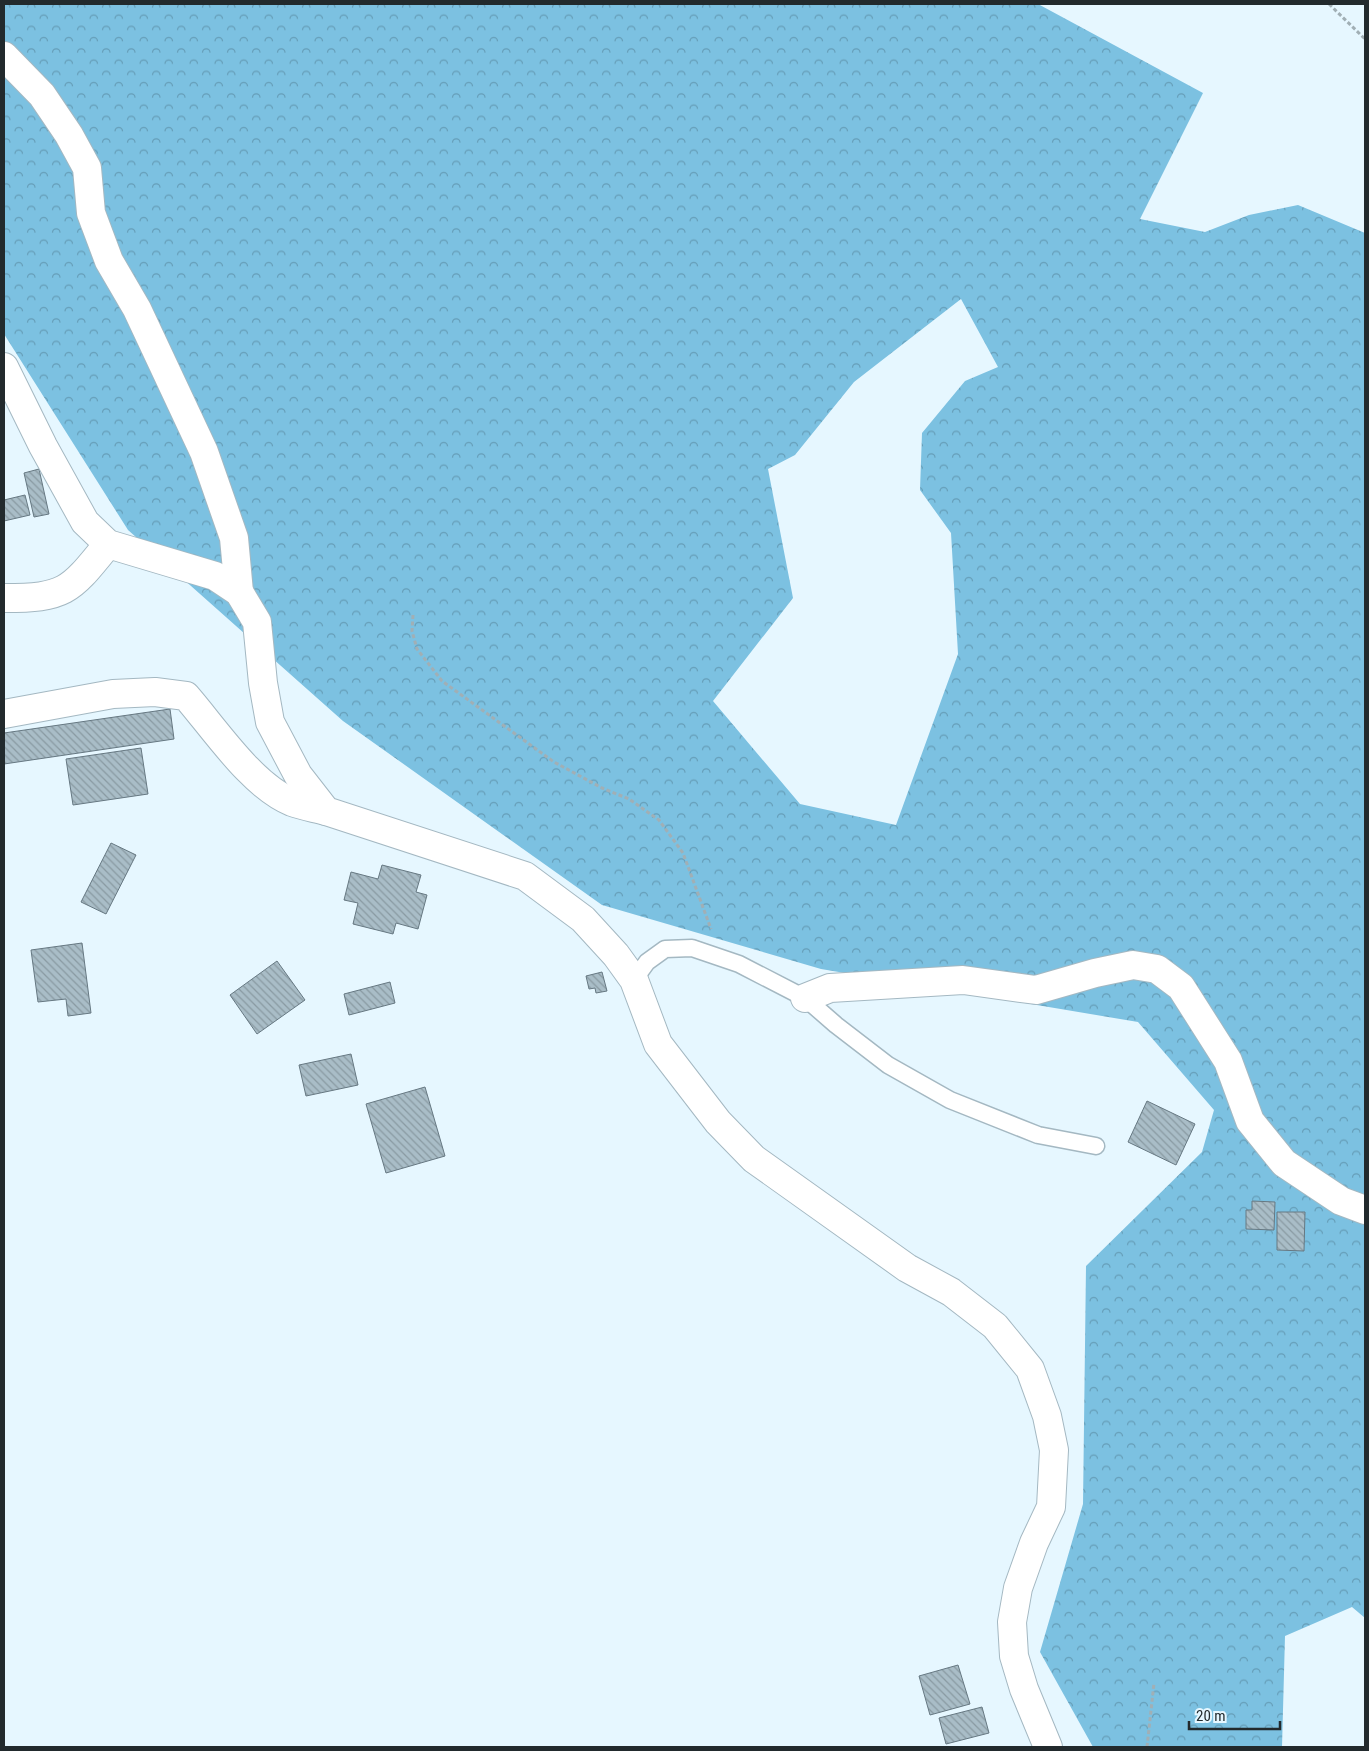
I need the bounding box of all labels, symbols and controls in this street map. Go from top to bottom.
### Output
scale bar [1189,1698,1280,1730]
text: 20 m [1196,1707,1226,1725]

